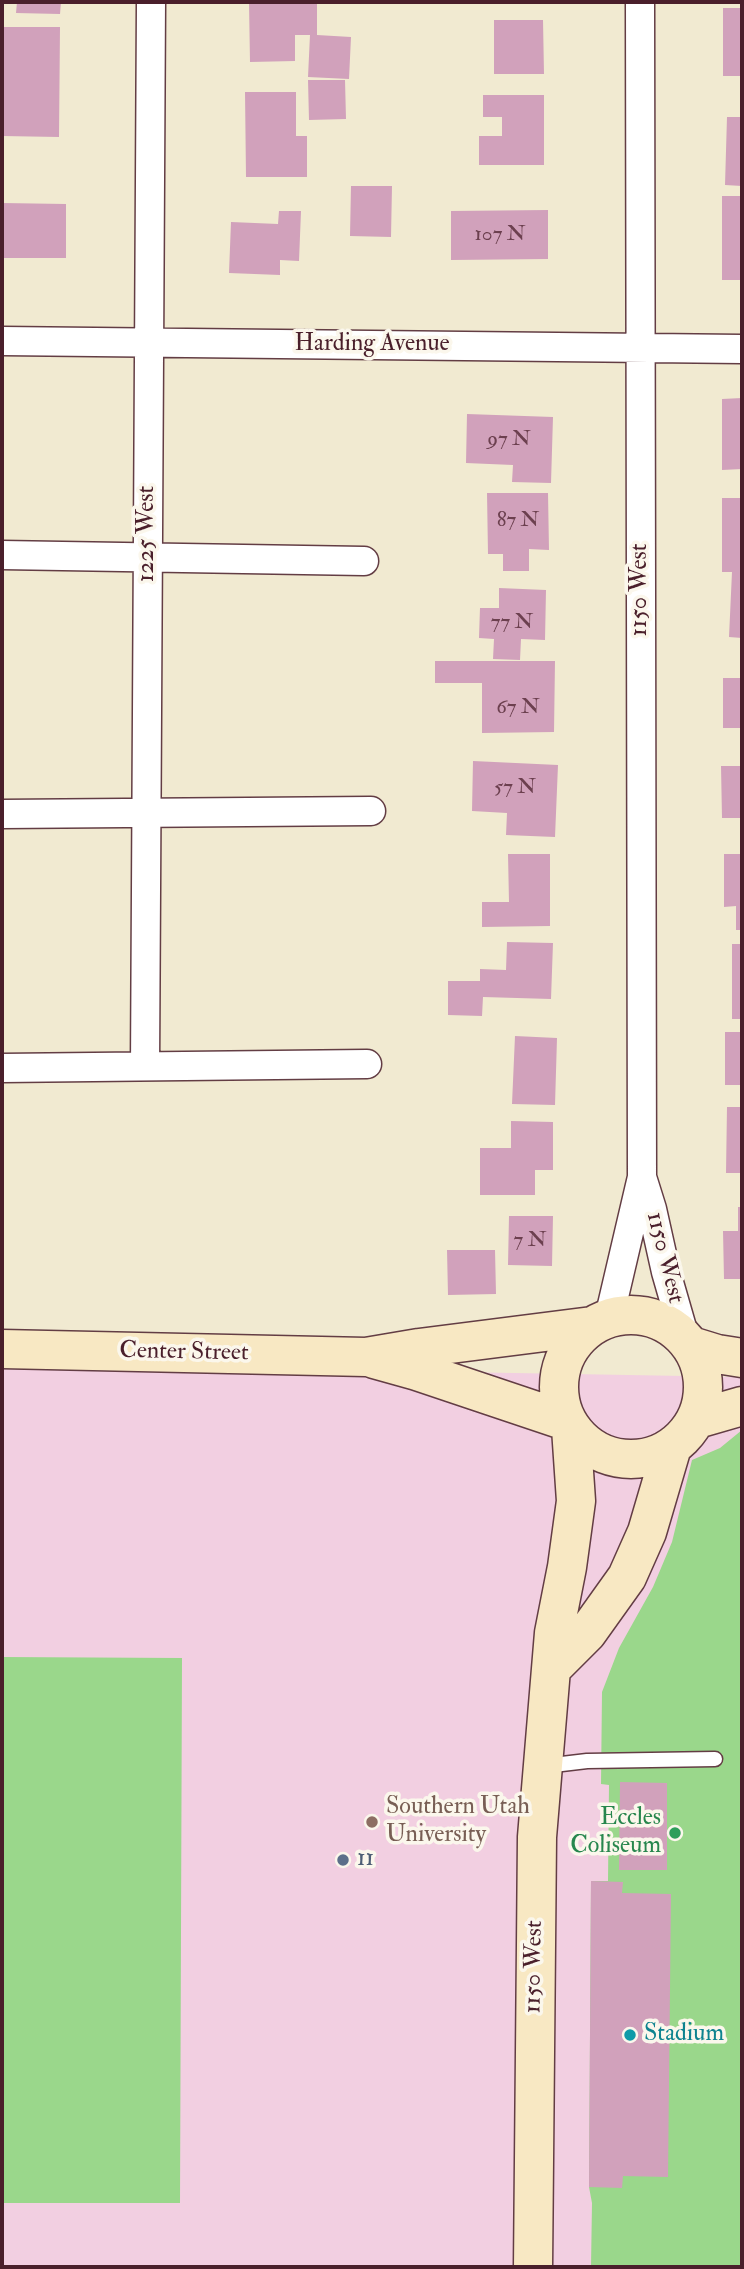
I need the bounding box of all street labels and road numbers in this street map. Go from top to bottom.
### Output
street label: Harding Avenue [294,331,450,359]
street label: 1225 West [134,486,162,582]
street label: 1150 West [627,543,655,637]
street label: 1150 West [639,1209,689,1307]
street label: Center Street [119,1337,249,1369]
street label: 1150 West [520,1920,550,2014]

